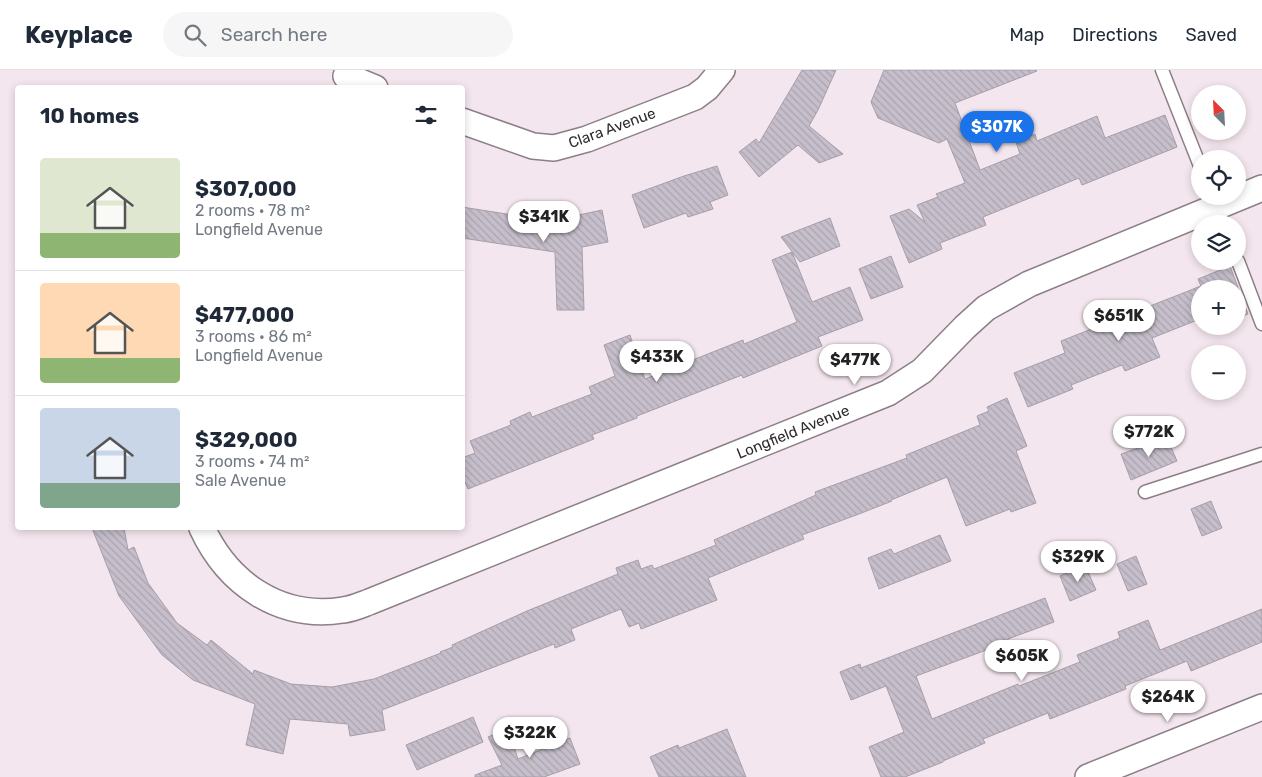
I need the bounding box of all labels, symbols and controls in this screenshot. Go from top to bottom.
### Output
search box [163,12,513,57]
text: Keyplace [25,21,133,49]
icon: search [181,21,209,49]
text: Search here [221,23,327,46]
text: Map [1009,24,1044,46]
text: Directions [1072,24,1158,46]
text: Saved [1186,24,1237,46]
north arrow [1191,85,1246,140]
map controls [1191,85,1246,400]
icon: filters [412,101,440,129]
text: 10 homes [40,103,139,128]
street label: Clara Avenue [566,104,658,152]
pin: $307K [962,111,1032,153]
text: $307K [971,117,1023,136]
button: locate [1191,150,1246,205]
text: $307,000 [195,176,297,201]
icon: home [80,178,140,238]
pin: $341K [509,200,579,243]
text: 2 rooms · 78 m² [195,201,310,220]
text: $341K [519,207,569,226]
button: layers [1191,215,1246,270]
text: Longfield Avenue [195,220,323,239]
button: + [1191,280,1246,335]
pin: $651K [1084,300,1154,342]
text: $477,000 [195,302,294,327]
icon: home [80,303,140,363]
text: $651K [1094,306,1144,325]
text: 3 rooms · 86 m² [195,327,312,346]
pin: $433K [622,340,692,383]
pin: $477K [820,344,890,386]
button: − [1191,345,1246,400]
text: Longfield Avenue [195,346,323,365]
text: $433K [630,347,684,366]
text: $477K [830,350,880,369]
street label: Longfield Avenue [734,401,852,463]
pin: $772K [1114,416,1184,458]
text: $772K [1124,422,1174,441]
text: $329,000 [195,427,297,452]
icon: home [80,428,140,488]
text: 3 rooms · 74 m² [195,452,310,471]
text: Sale Avenue [195,471,286,490]
pin: $329K [1043,540,1113,583]
text: $329K [1052,547,1104,566]
pin: $605K [987,640,1057,682]
text: $605K [996,646,1048,665]
pin: $264K [1133,680,1203,723]
text: $264K [1141,687,1195,706]
pin: $322K [495,716,565,759]
text: $322K [504,723,556,742]

